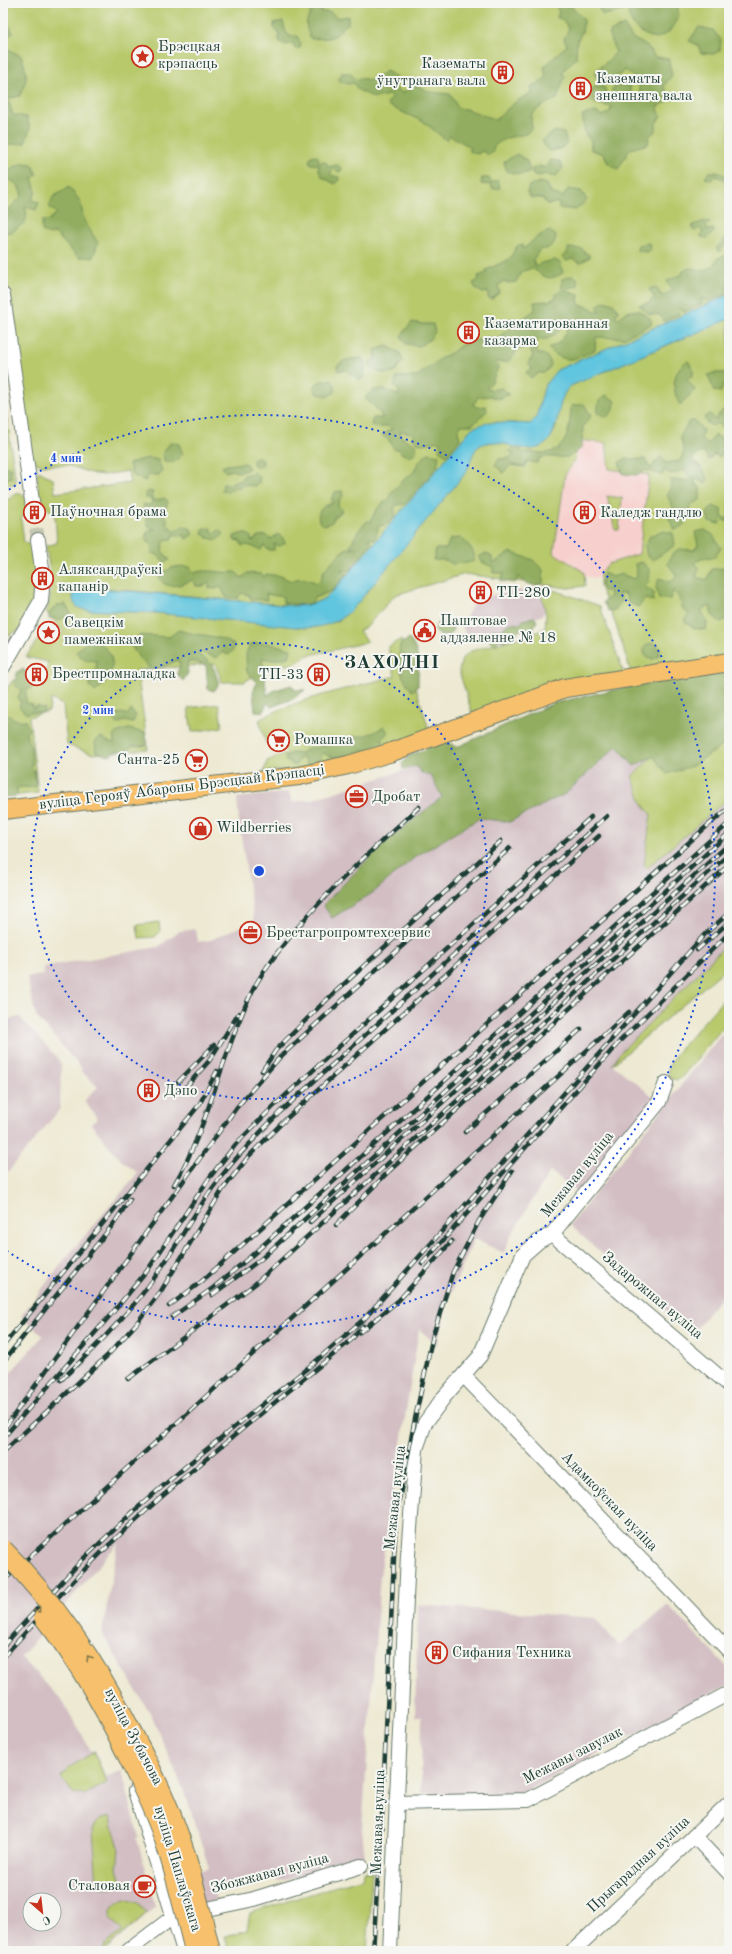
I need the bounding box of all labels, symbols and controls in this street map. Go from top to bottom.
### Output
place label: Брэсцкая крэпасць [158,40,221,72]
place icon: Брэсцкая крэпасць [129,43,155,69]
place label: Казематы ўнутранага вала [377,57,487,89]
building icon: Казематы ўнутранага вала [489,60,515,86]
place label: Казематы знешняга вала [596,72,693,104]
building icon: Казематы знешняга вала [567,75,593,101]
place label: Казематированная казарма [484,317,609,349]
building icon: Казематированная казарма [455,320,481,346]
text: 4 мин [50,453,82,465]
building icon: Паўночная брама [21,499,47,525]
building icon: Каледж гандлю [572,500,598,526]
place label: Паўночная брама [50,505,167,520]
place label: Каледж гандлю [600,506,702,521]
place label: Аляксандраўскі капанір [58,563,162,595]
building icon: Аляксандраўскі капанір [30,566,56,592]
building icon: ТП-280 [468,580,494,606]
place label: ТП-280 [496,586,550,601]
place label: Паштовае аддзяленне № 18 [440,614,556,646]
place label: Савецкім памежнікам [64,616,142,648]
public building icon: Паштовае аддзяленне № 18 [412,617,438,643]
place icon: Савецкім памежнікам [36,619,62,645]
district label: ЗАХОДНІ [344,654,440,673]
building icon: Брестпромналадка [24,661,50,687]
building icon: ТП-33 [306,662,332,688]
place label: Брестпромналадка [52,667,176,682]
place label: ТП-33 [259,668,304,683]
text: 2 мин [82,705,114,717]
supermarket icon: Ромашка [266,727,292,753]
place label: Ромашка [294,733,354,748]
supermarket icon: Санта-25 [183,747,209,773]
place label: Санта-25 [117,753,180,768]
street label: вуліца Герояў Абароны Брэсцкай Крэпасці [39,763,325,813]
office icon: Дробат [344,784,370,810]
place label: Дробат [372,790,420,805]
shop icon: Wildberries [187,815,213,841]
place label: Wildberries [216,821,292,836]
centre of rings [252,864,266,878]
office icon: Брестагропромтехсервис [238,920,264,946]
place label: Брестагропромтехсервис [266,926,431,941]
building icon: Дэпо [135,1078,161,1104]
place label: Дэпо [164,1084,197,1099]
street label: Межавая вуліца [539,1129,617,1221]
street label: Задарожная вуліца [599,1250,706,1343]
street label: Межавая вуліца [383,1444,409,1551]
street label: Адамкоўская вуліца [558,1449,661,1555]
one-way arrow [33,1606,40,1613]
building icon: Сифания Техника [424,1640,450,1666]
place label: Сифания Техника [452,1646,572,1661]
one-way arrow [87,1655,94,1662]
street label: вуліца Зубачова [101,1686,165,1788]
street label: Межавы завулак [521,1724,626,1788]
street label: Межавая вуліца [370,1768,388,1875]
street label: вуліца Паплаўскага [151,1804,203,1934]
street label: Прыгарадная вуліца [585,1813,694,1916]
street label: Збожжавая вуліца [209,1851,331,1897]
cafe icon: Сталовая [132,1873,158,1899]
place label: Сталовая [68,1879,130,1894]
north arrow [22,1892,62,1932]
text: С [40,1913,52,1926]

